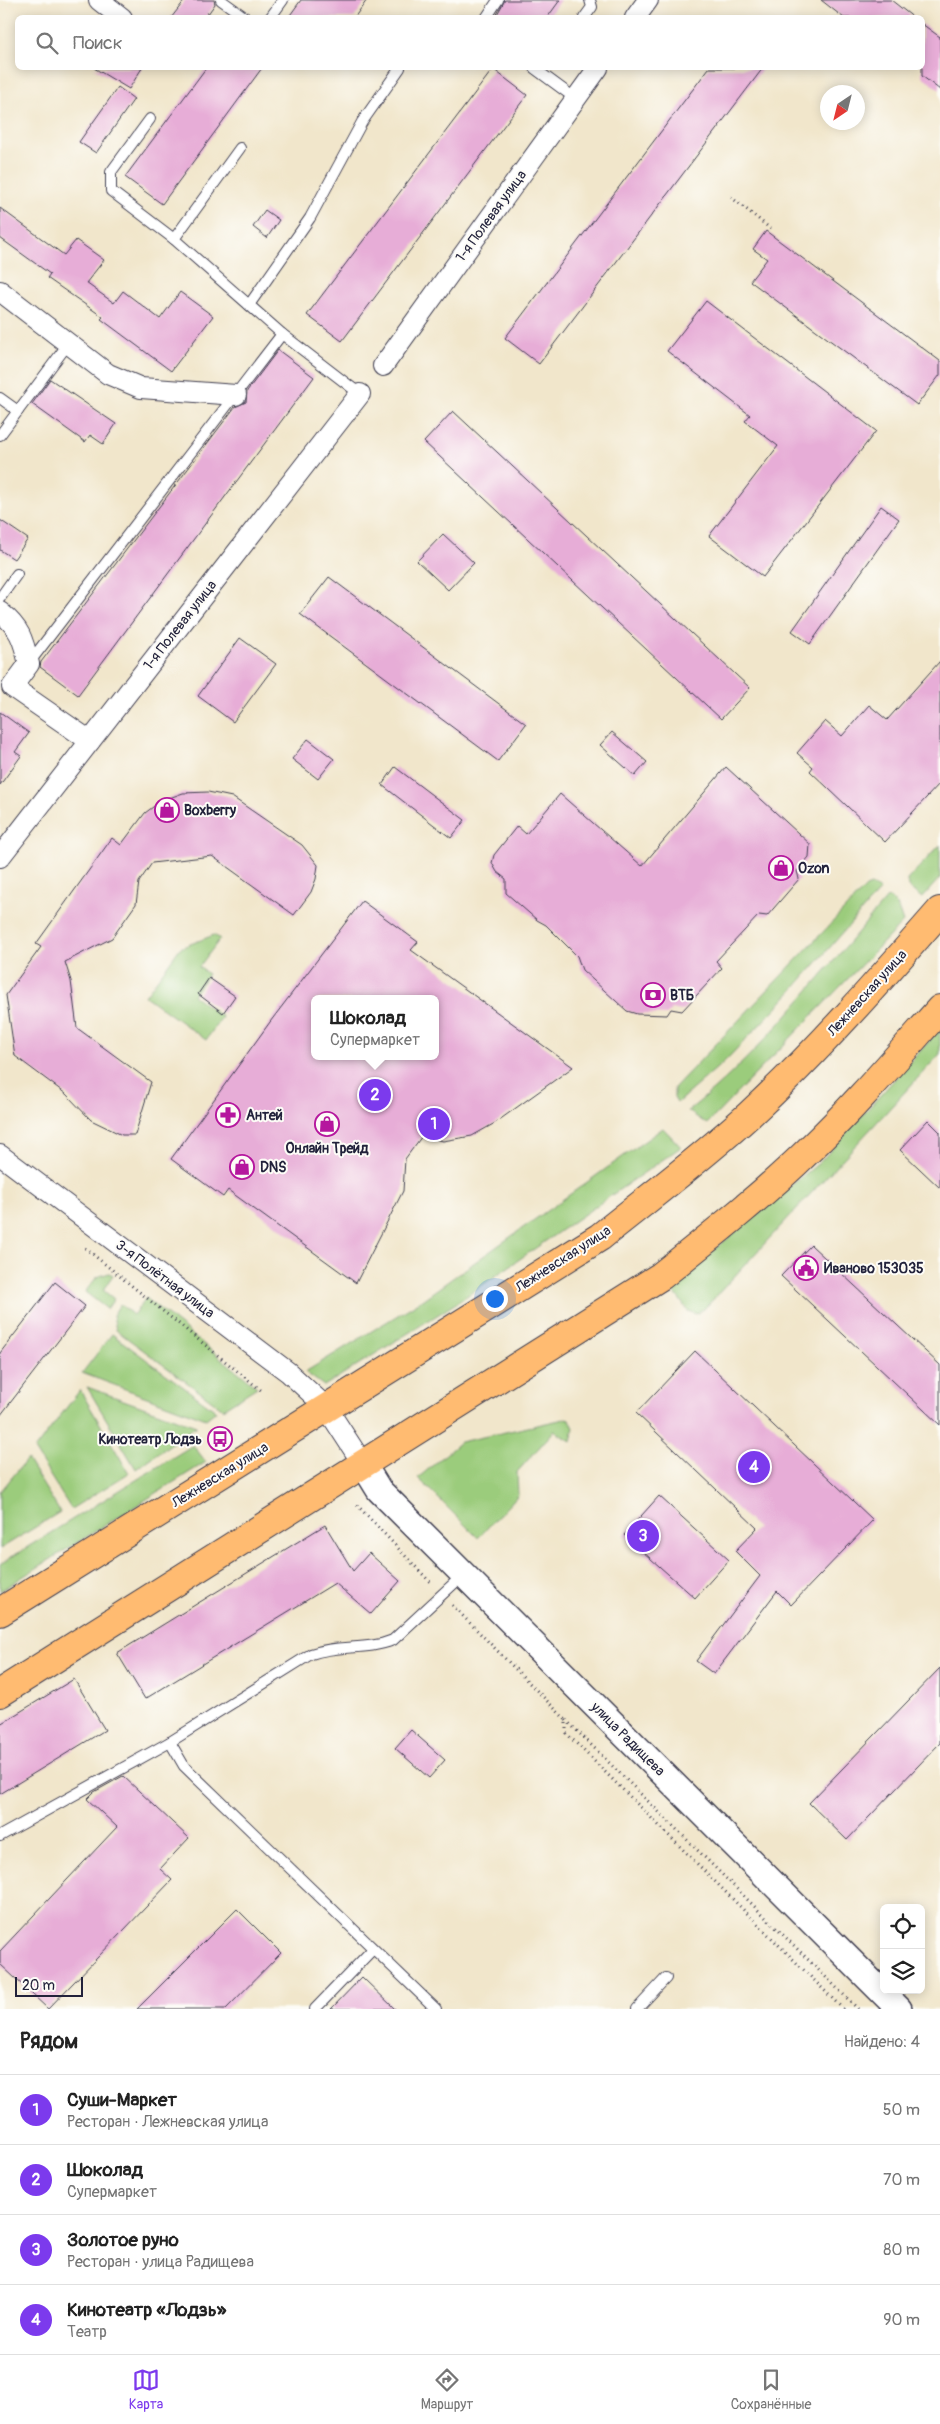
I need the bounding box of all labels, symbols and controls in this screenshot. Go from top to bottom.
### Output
search box [15,15,925,70]
icon: search [33,29,61,57]
text: Поиск [73,31,123,55]
north arrow [820,85,865,130]
street label: 1-я Полевая улица [452,167,530,265]
street label: 1-я Полевая улица [140,577,220,673]
shop icon: Boxberry [154,797,180,823]
place label: Boxberry [184,802,236,819]
shop icon: Ozon [768,855,794,881]
place label: Ozon [798,860,830,877]
street label: Лежневская улица [823,946,910,1040]
bank icon: ВТБ [640,982,666,1008]
place label: ВТБ [670,987,694,1004]
popup [311,995,439,1060]
text: Шоколад [330,1006,406,1030]
text: Супермаркет [330,1030,420,1050]
pin: 2 [359,1076,391,1114]
pharmacy icon: Антей [215,1102,241,1128]
pin: 1 [418,1105,450,1143]
place label: Антей [246,1107,283,1124]
shop icon: Онлайн Трейд [314,1111,340,1137]
place label: Онлайн Трейд [286,1140,369,1157]
shop icon: DNS [229,1154,255,1180]
place label: DNS [260,1159,286,1176]
street label: Лежневская улица [511,1222,614,1297]
street label: 3-я Полётная улица [112,1236,218,1322]
public building icon: Иваново 153035 [793,1255,819,1281]
place label: Иваново 153035 [824,1260,924,1277]
your location [482,1286,508,1312]
bus stop icon: Кинотеатр Лодзь [207,1426,233,1452]
place label: Кинотеатр Лодзь [99,1431,202,1448]
street label: Лежневская улица [168,1439,271,1512]
pin: 4 [738,1448,770,1486]
pin: 3 [627,1517,659,1555]
street label: улица Радищева [587,1698,669,1780]
map controls [880,1904,925,1994]
button: locate [880,1904,925,1949]
button: layers [880,1949,925,1994]
scale bar [15,1974,82,1997]
text: 20 m [22,1977,55,1994]
text: Рядом [20,2028,78,2055]
text: Найдено: 4 [844,2032,920,2052]
text: Суши-Маркет [67,2088,177,2112]
text: 1 [33,2100,39,2120]
text: 50 m [883,2100,920,2120]
text: Ресторан · Лежневская улица [67,2112,268,2132]
text: Шоколад [67,2158,143,2182]
text: 2 [32,2170,40,2190]
text: 70 m [883,2170,920,2190]
text: Супермаркет [67,2182,157,2202]
text: Золотое руно [67,2228,179,2252]
text: 3 [32,2240,40,2260]
text: 80 m [883,2240,920,2260]
text: Ресторан · улица Радищева [67,2252,254,2272]
text: Кинотеатр «Лодзь» [67,2298,226,2322]
text: 4 [31,2310,41,2330]
text: 90 m [883,2310,920,2330]
text: Театр [67,2322,107,2342]
tab: Карта [129,2366,163,2413]
tab: Маршрут [421,2366,473,2413]
tab: Сохранённые [731,2366,811,2413]

